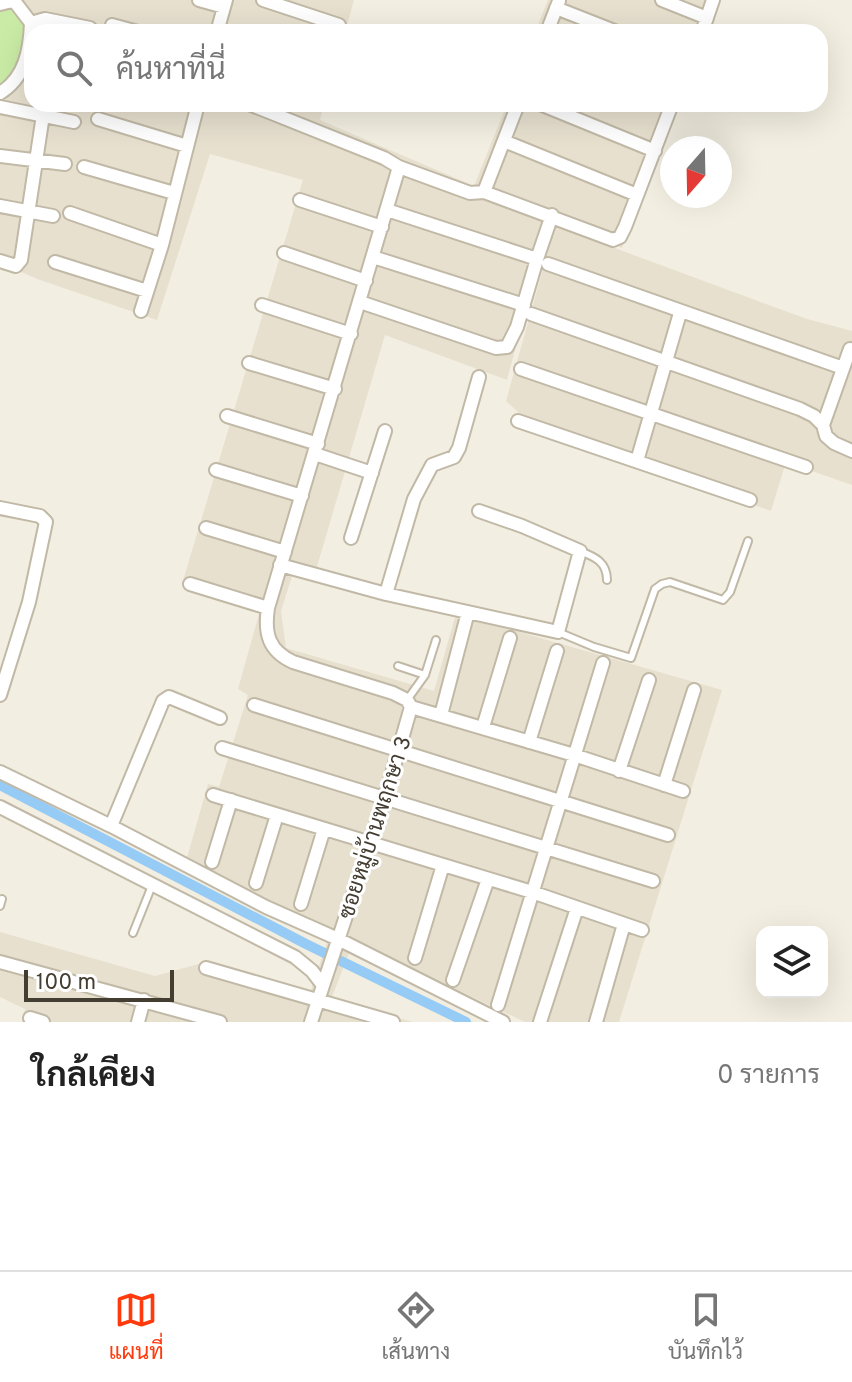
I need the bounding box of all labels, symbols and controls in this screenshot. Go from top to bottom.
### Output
search box [24,24,828,112]
icon: search [52,46,96,90]
text: ค้นหาที่นี่ [116,53,226,90]
north arrow [660,136,732,208]
street label: ซอยหมู่บ้านพฤกษา 3 [331,732,419,923]
map controls [756,926,828,998]
button: layers [756,926,828,998]
scale bar [24,966,174,1002]
text: 100 m [36,970,96,997]
text: ใกล้เคียง [32,1056,156,1099]
text: 0 รายการ [717,1060,820,1093]
tab: แผนที่ [109,1288,164,1367]
tab: เส้นทาง [381,1288,450,1367]
tab: บันทึกไว้ [668,1288,743,1367]

